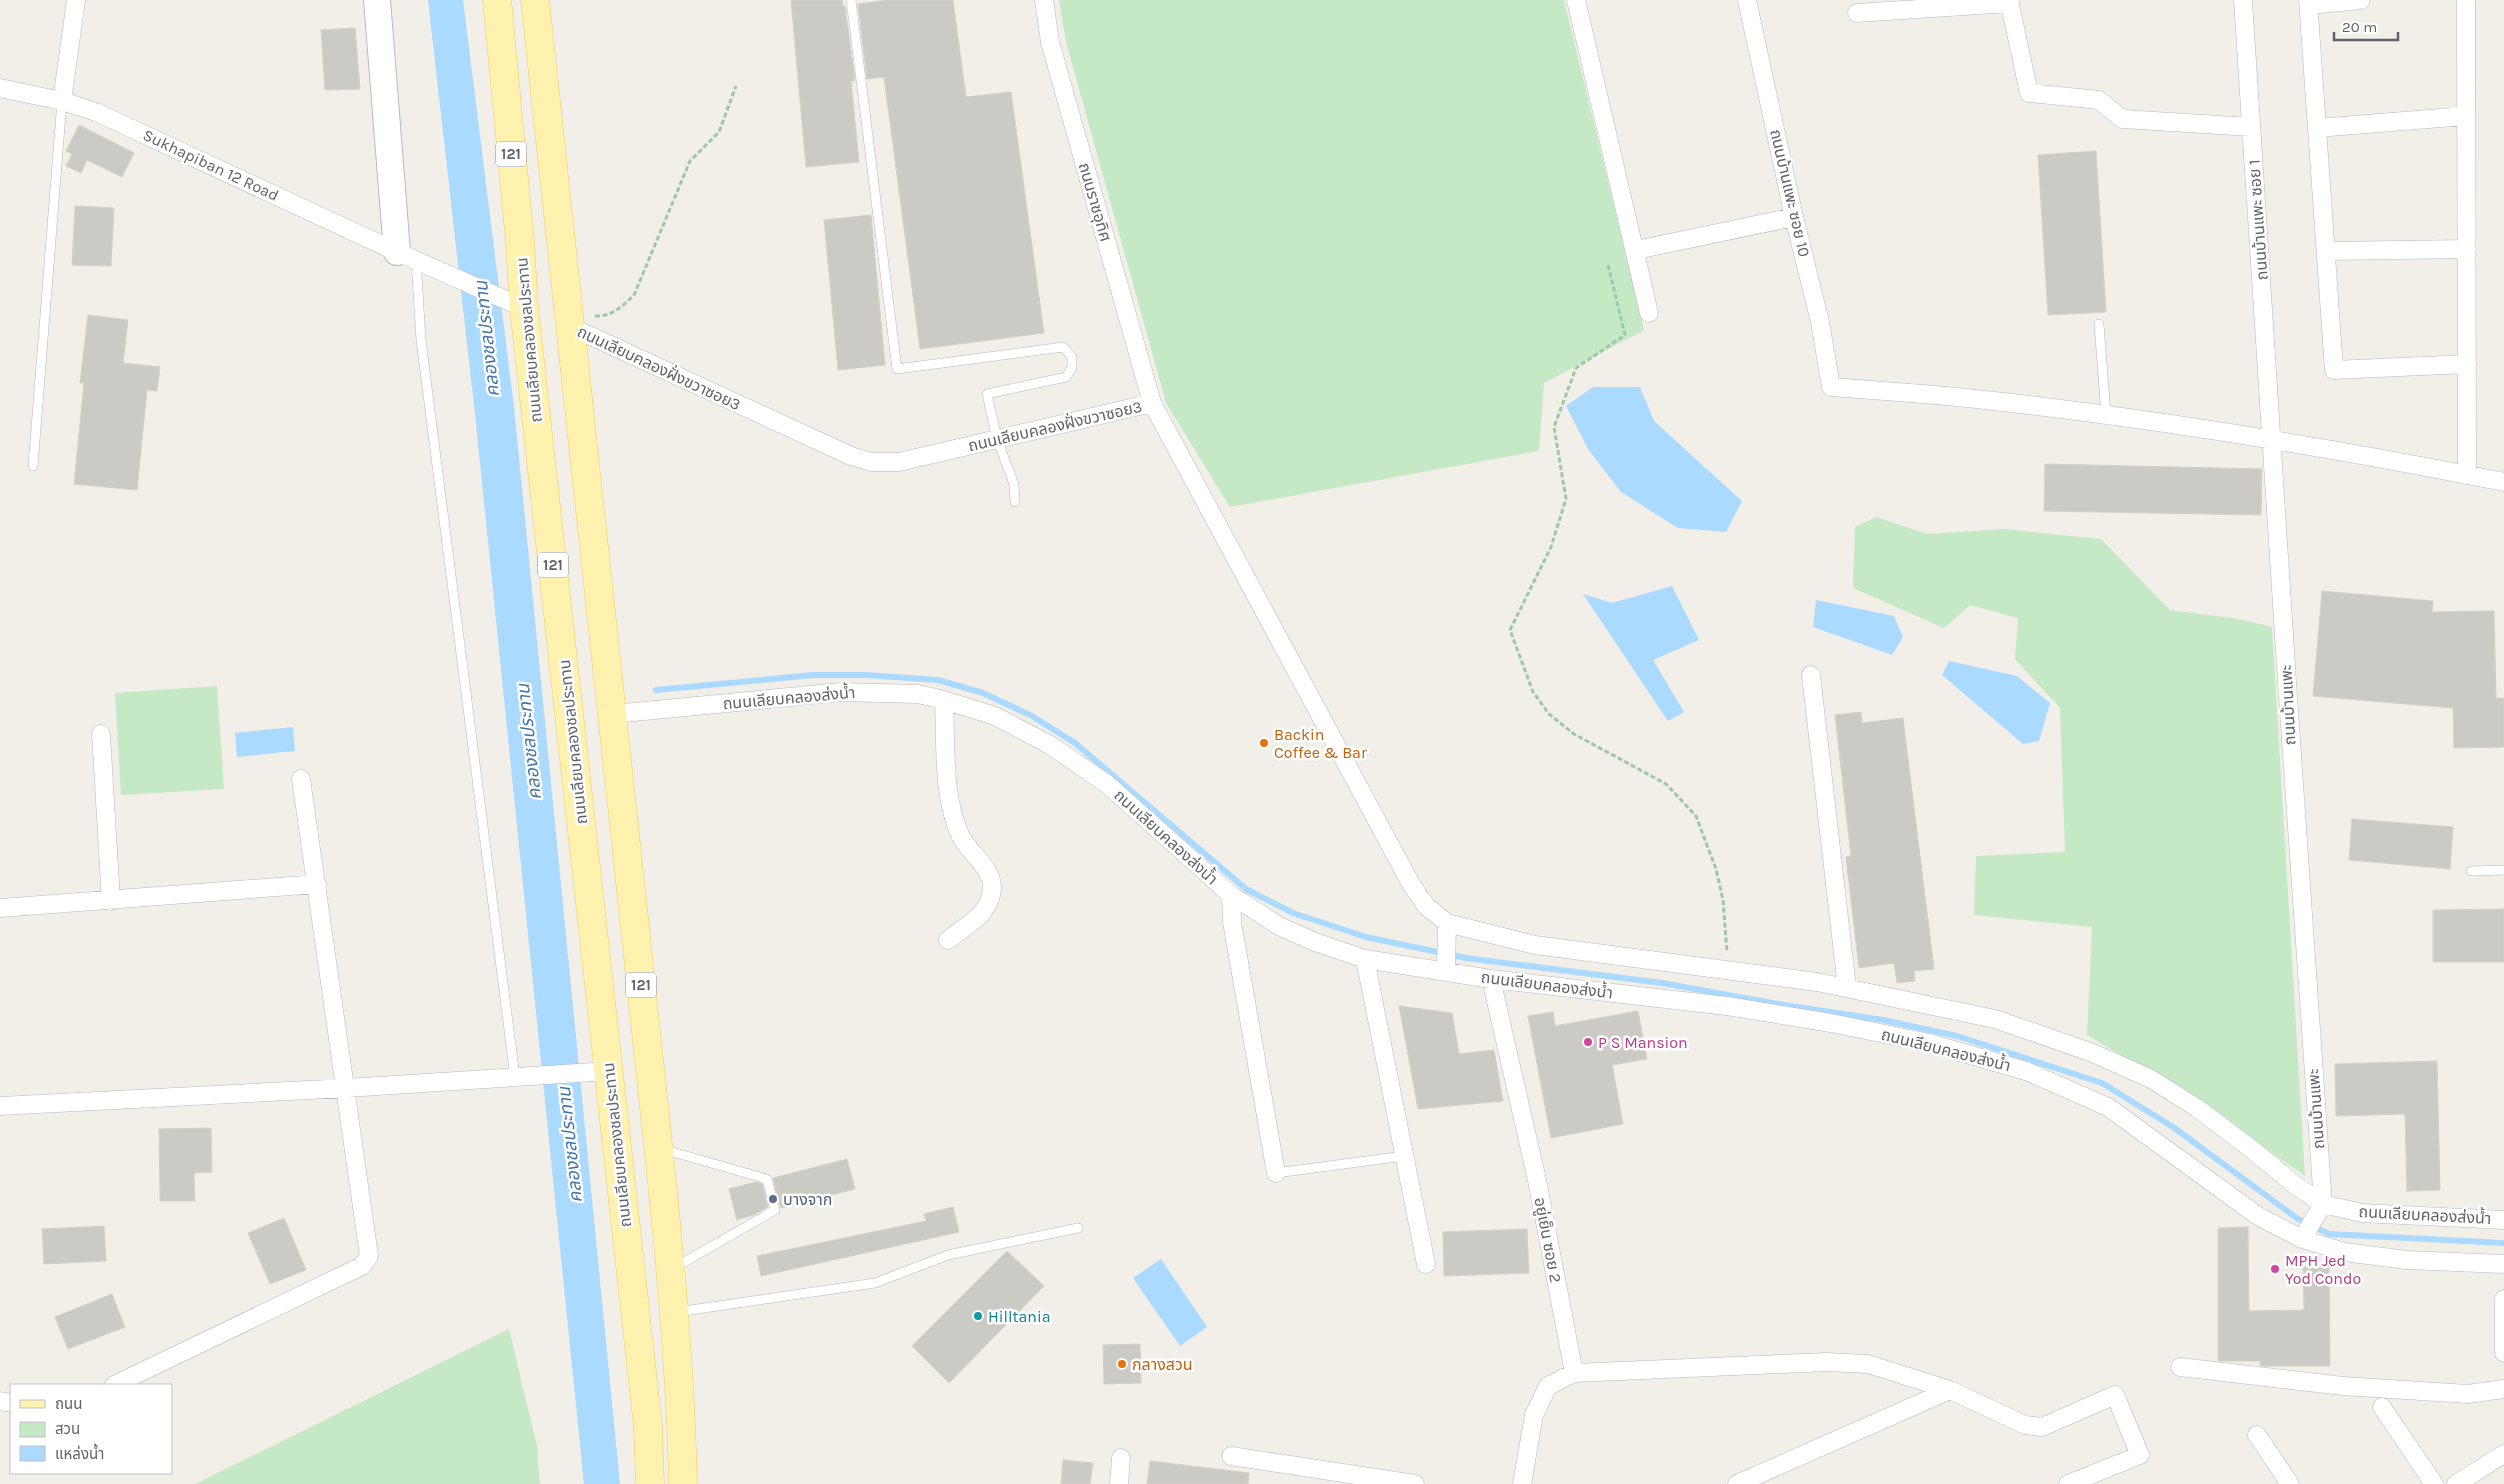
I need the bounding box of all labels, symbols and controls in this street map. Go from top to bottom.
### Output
scale bar [2334,10,2398,42]
text: 20 m [2342,18,2377,36]
street label: Sukhapiban 12 Road [140,125,282,205]
street label: ถนนบ้านแพะ ซอย 10 [1766,127,1814,259]
road number: 121 [496,142,526,166]
street label: ถนนบ้านแพะ ซอย 1 [2244,159,2272,281]
street label: ถนนราชอุทิศ [1075,160,1115,244]
street label: ถนนเลียบคลองชลประทาน [512,257,546,423]
water label: คลองชลประทาน [470,279,504,398]
street label: ถนนเลียบคลองฝั่งขวาซอย3 [574,321,744,414]
street label: ถนนเลียบคลองฝั่งขวาซอย3 [966,395,1144,455]
road number: 121 [538,552,568,578]
street label: ถนนเลียบคลองชลประทาน [555,659,591,825]
street label: ถนนบ้านแพะ [2276,664,2300,746]
street label: ถนนเลียบคลองส่งน้ำ [722,681,856,713]
water label: คลองชลประทาน [512,682,546,801]
place label: Backin Coffee & Bar [1274,725,1367,762]
marker: Backin Coffee & Bar [1258,737,1270,749]
street label: ถนนเลียบคลองส่งน้ำ [1110,784,1223,889]
street label: ถนนเลียบคลองส่งน้ำ [1480,965,1614,1003]
road number: 121 [626,972,656,998]
street label: ถนนเลียบคลองส่งน้ำ [1879,1023,2013,1075]
place label: P S Mansion [1598,1033,1688,1052]
marker: P S Mansion [1582,1036,1594,1048]
street label: ถนนเลียบคลองชลประทาน [599,1062,635,1228]
street label: ถนนบ้านแพะ [2304,1068,2328,1150]
water label: คลองชลประทาน [553,1085,587,1204]
place label: บางจาก [783,1190,832,1209]
marker: บางจาก [767,1193,779,1205]
street label: อยู่เย็น ซอย 2 [1530,1196,1566,1284]
street label: ถนนเลียบคลองส่งน้ำ [2358,1200,2492,1228]
place label: MPH Jed Yod Condo [2285,1251,2361,1288]
marker: MPH Jed Yod Condo [2269,1263,2281,1275]
place label: Hilltania [988,1307,1050,1326]
marker: Hilltania [972,1310,984,1322]
place label: กลางสวน [1132,1355,1193,1374]
marker: กลางสวน [1116,1358,1128,1370]
legend [10,1384,172,1474]
text: ถนน [55,1395,82,1413]
text: สวน [55,1420,80,1438]
text: แหล่งน้ำ [55,1443,104,1463]

